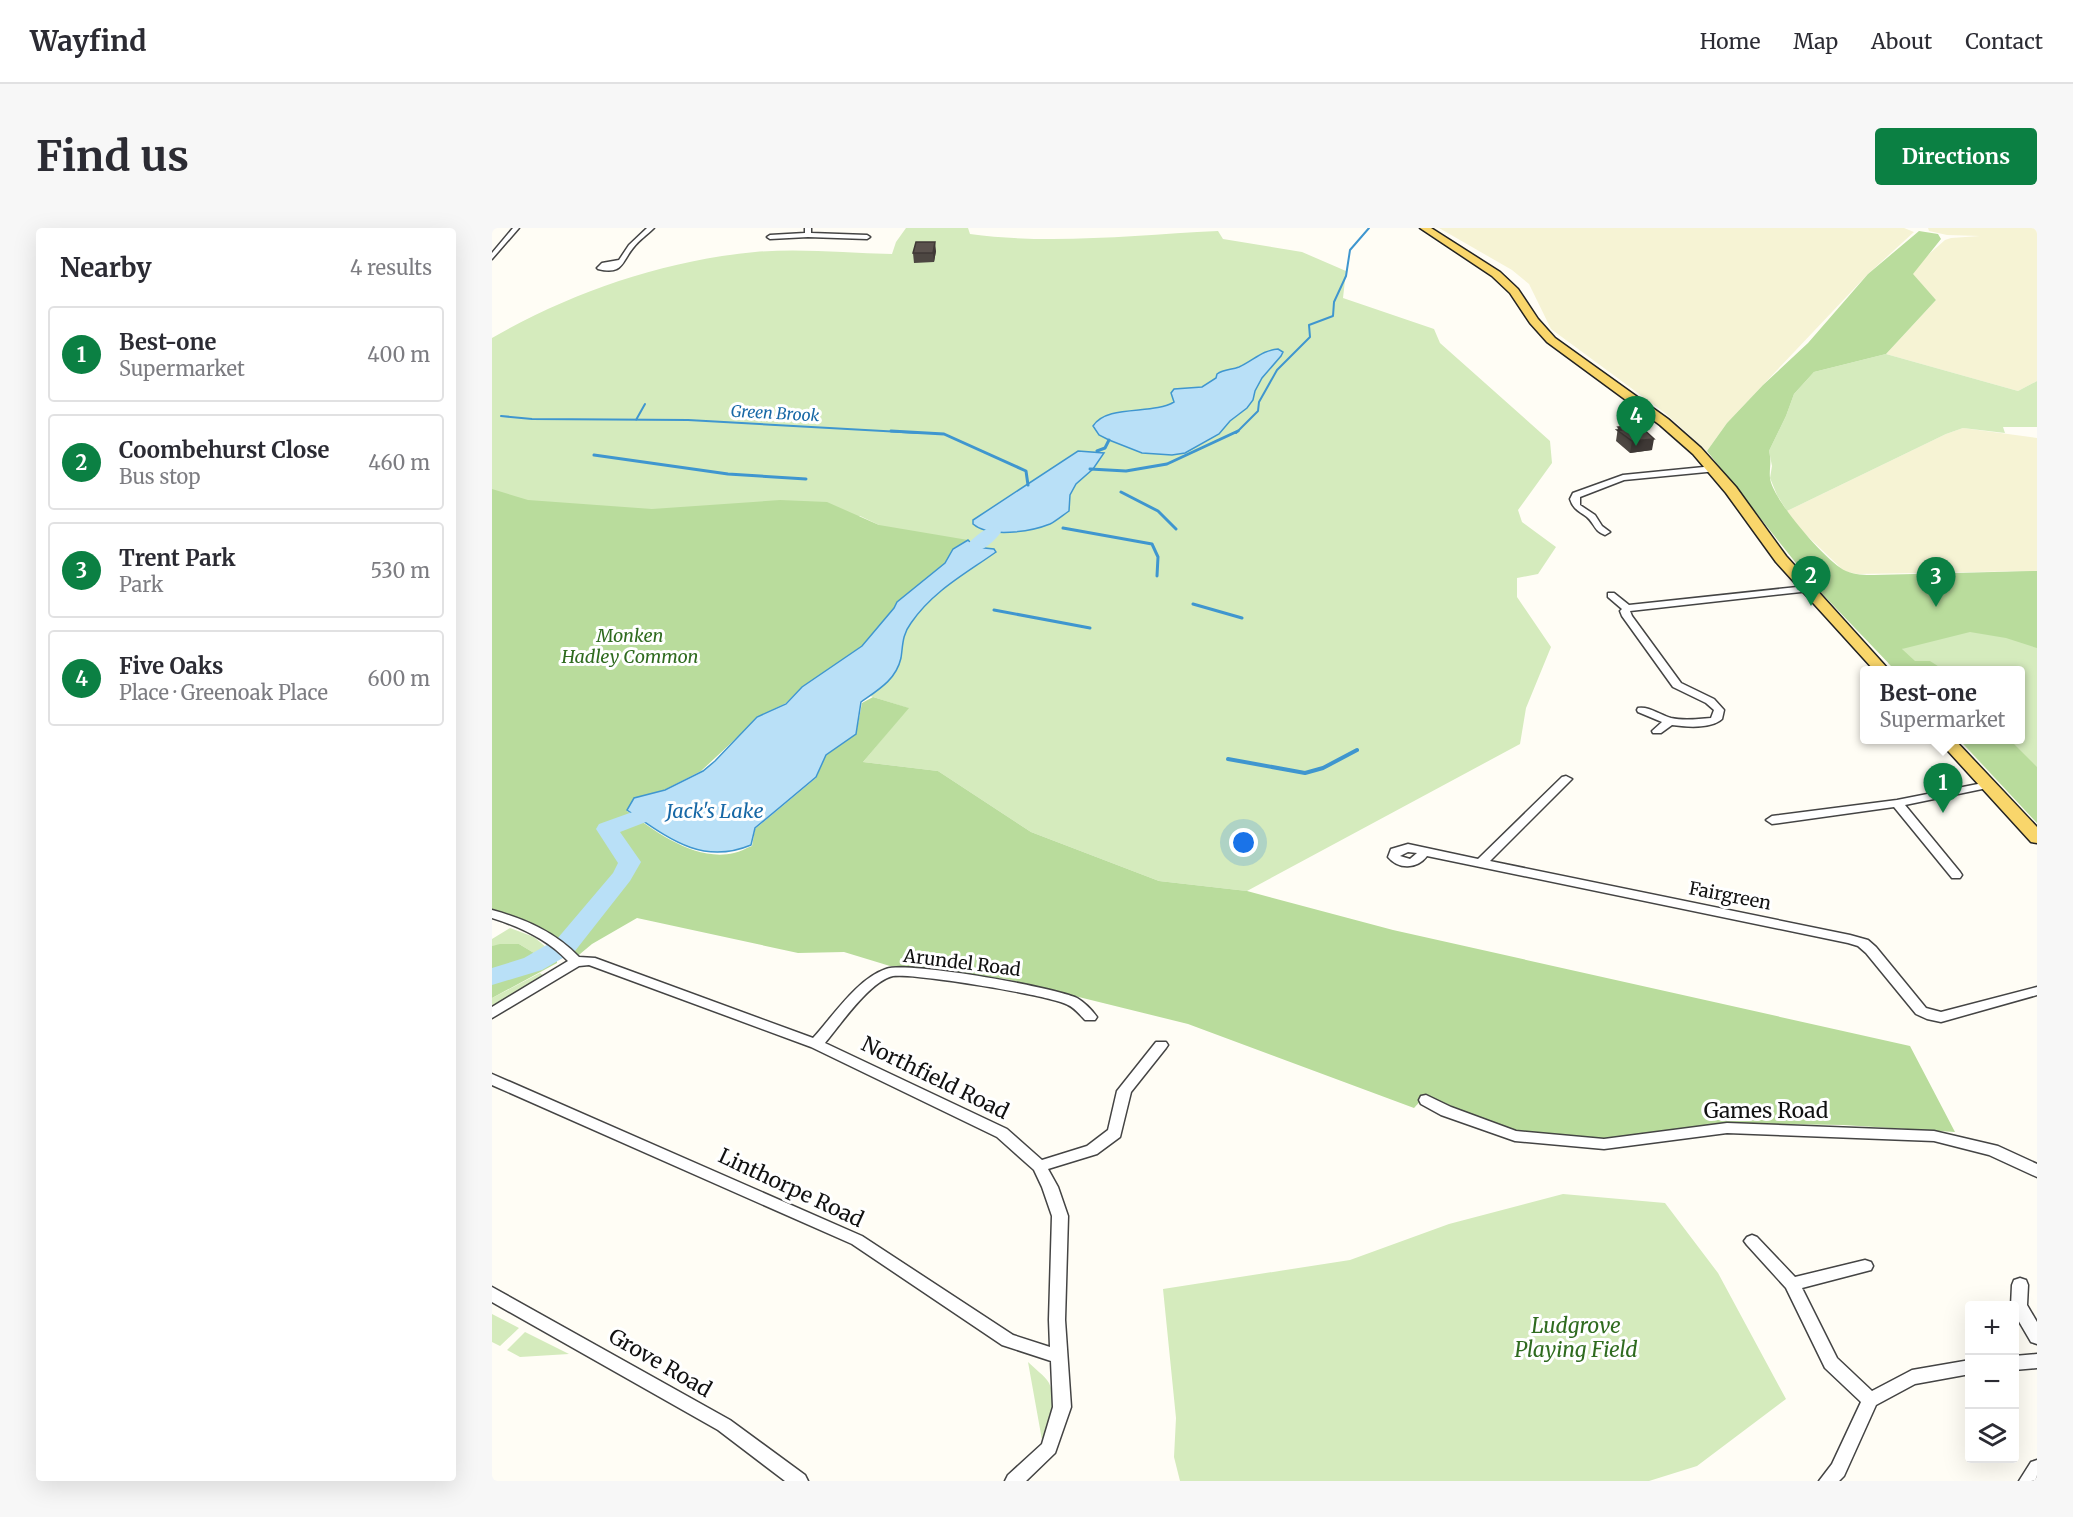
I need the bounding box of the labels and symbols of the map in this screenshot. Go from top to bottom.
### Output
pin: 4 [1616,396,1656,446]
water label: Green Brook [730,401,820,425]
pin: 2 [1792,556,1830,606]
pin: 3 [1916,558,1956,607]
park label: Monken Hadley Common [561,624,699,668]
pin: 1 [1924,764,1962,813]
water label: Jack's Lake [664,798,764,823]
your location [1229,828,1258,857]
street label: Fairgreen [1687,876,1773,915]
street label: Arundel Road [901,944,1022,981]
street label: Northfield Road [857,1030,1014,1125]
street label: Games Road [1704,1097,1829,1124]
street label: Linthorpe Road [714,1142,868,1233]
park label: Ludgrove Playing Field [1514,1312,1638,1363]
street label: Grove Road [604,1322,717,1403]

